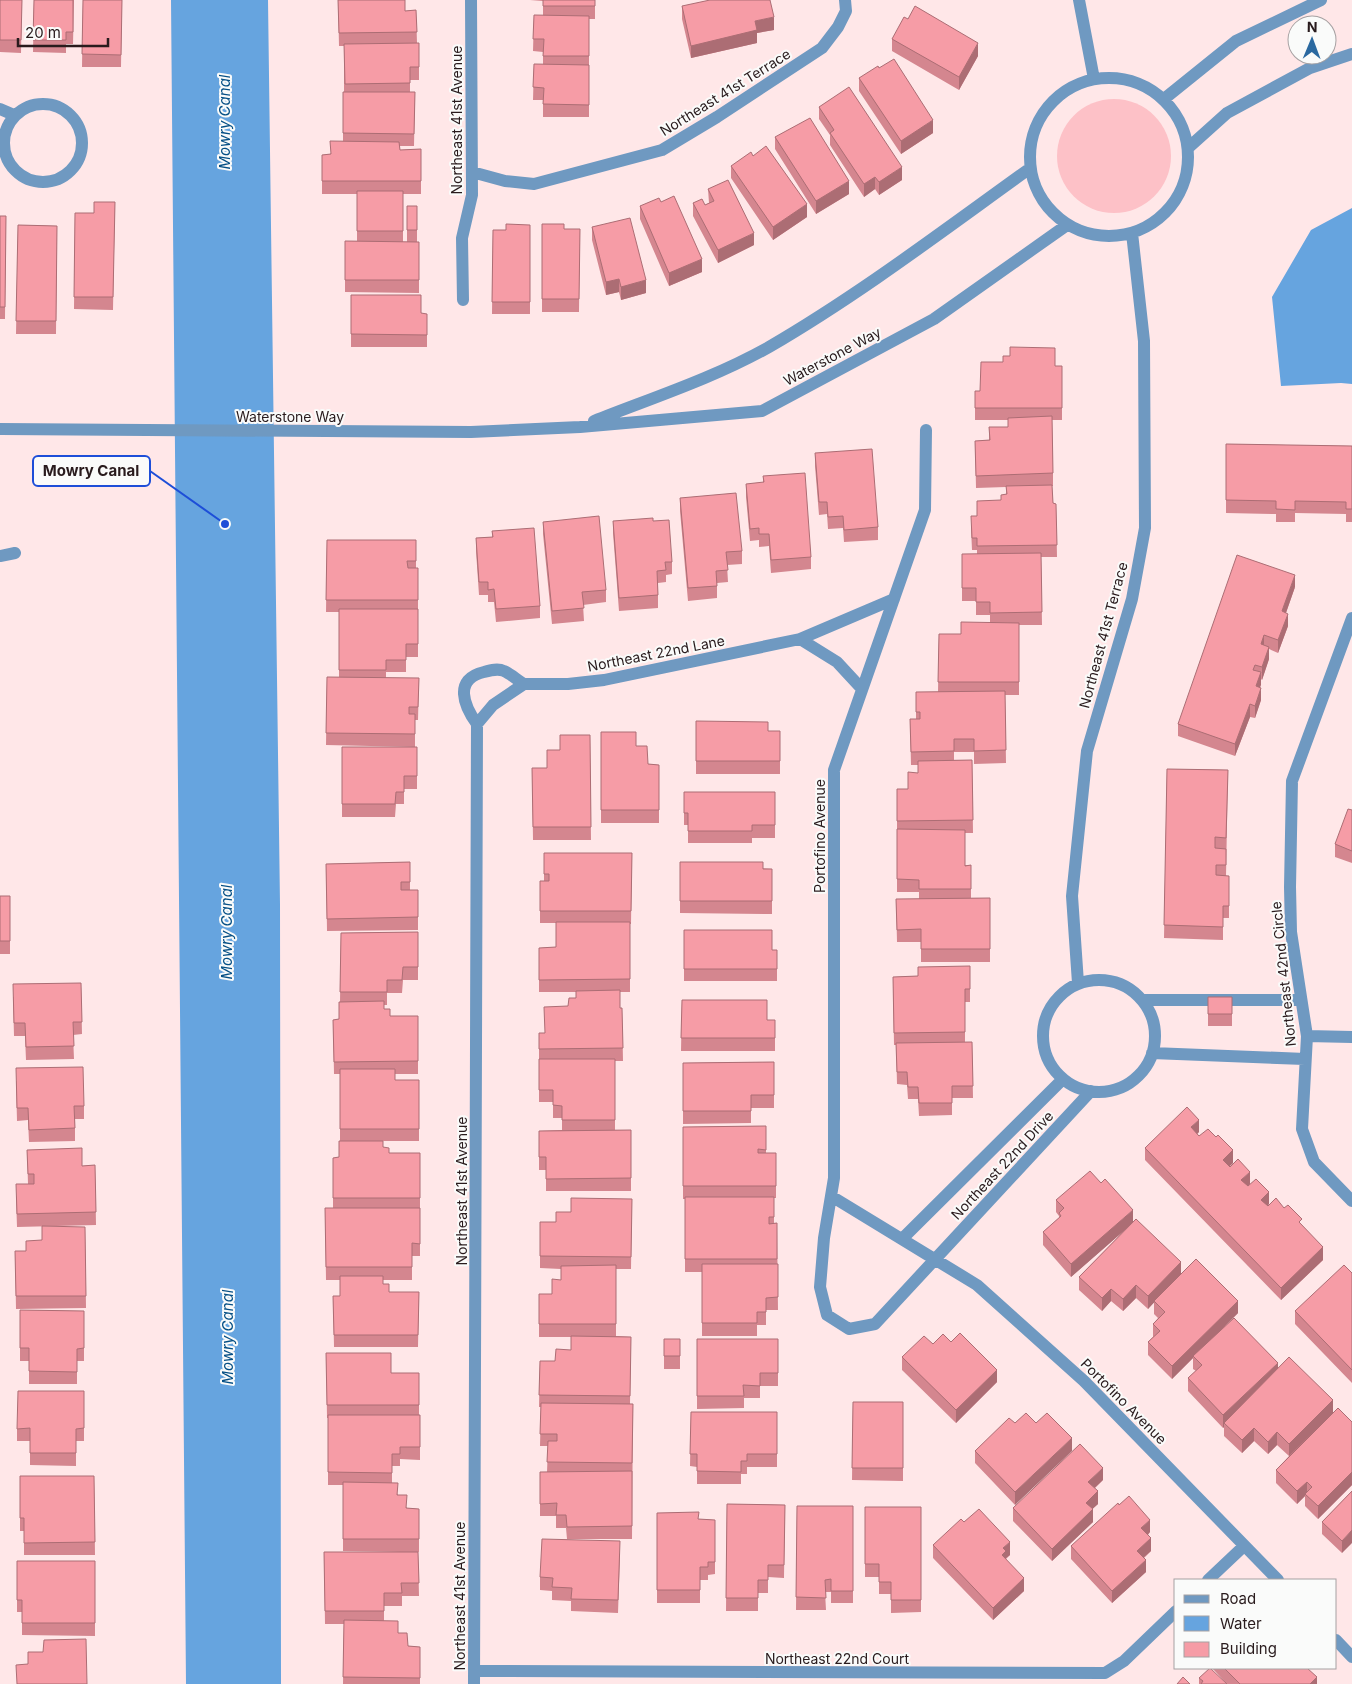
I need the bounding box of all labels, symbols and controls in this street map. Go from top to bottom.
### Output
scale bar [18,15,108,47]
north arrow [1287,15,1337,65]
text: N [1307,18,1318,35]
text: 20 m [25,23,61,42]
street label: Northeast 41st Terrace [657,45,793,139]
street label: Northeast 41st Avenue [448,46,465,194]
water label: Mowry Canal [215,74,234,169]
street label: Waterstone Way [780,323,884,389]
street label: Waterstone Way [236,408,344,425]
callout: Mowry Canal [33,456,150,486]
text: Mowry Canal [43,461,139,480]
street label: Northeast 41st Terrace [1075,560,1131,710]
street label: Northeast 22nd Lane [586,631,726,675]
street label: Portofino Avenue [811,779,828,893]
water label: Mowry Canal [217,884,236,979]
street label: Northeast 42nd Circle [1267,901,1299,1047]
street label: Northeast 22nd Drive [947,1107,1057,1223]
street label: Northeast 41st Avenue [453,1117,470,1265]
water label: Mowry Canal [218,1289,237,1384]
street label: Portofino Avenue [1078,1355,1170,1447]
street label: Northeast 41st Avenue [451,1522,468,1670]
legend [1174,1579,1337,1669]
text: Road [1220,1589,1256,1608]
text: Water [1220,1614,1262,1633]
text: Building [1220,1639,1277,1658]
street label: Northeast 22nd Court [765,1650,910,1667]

